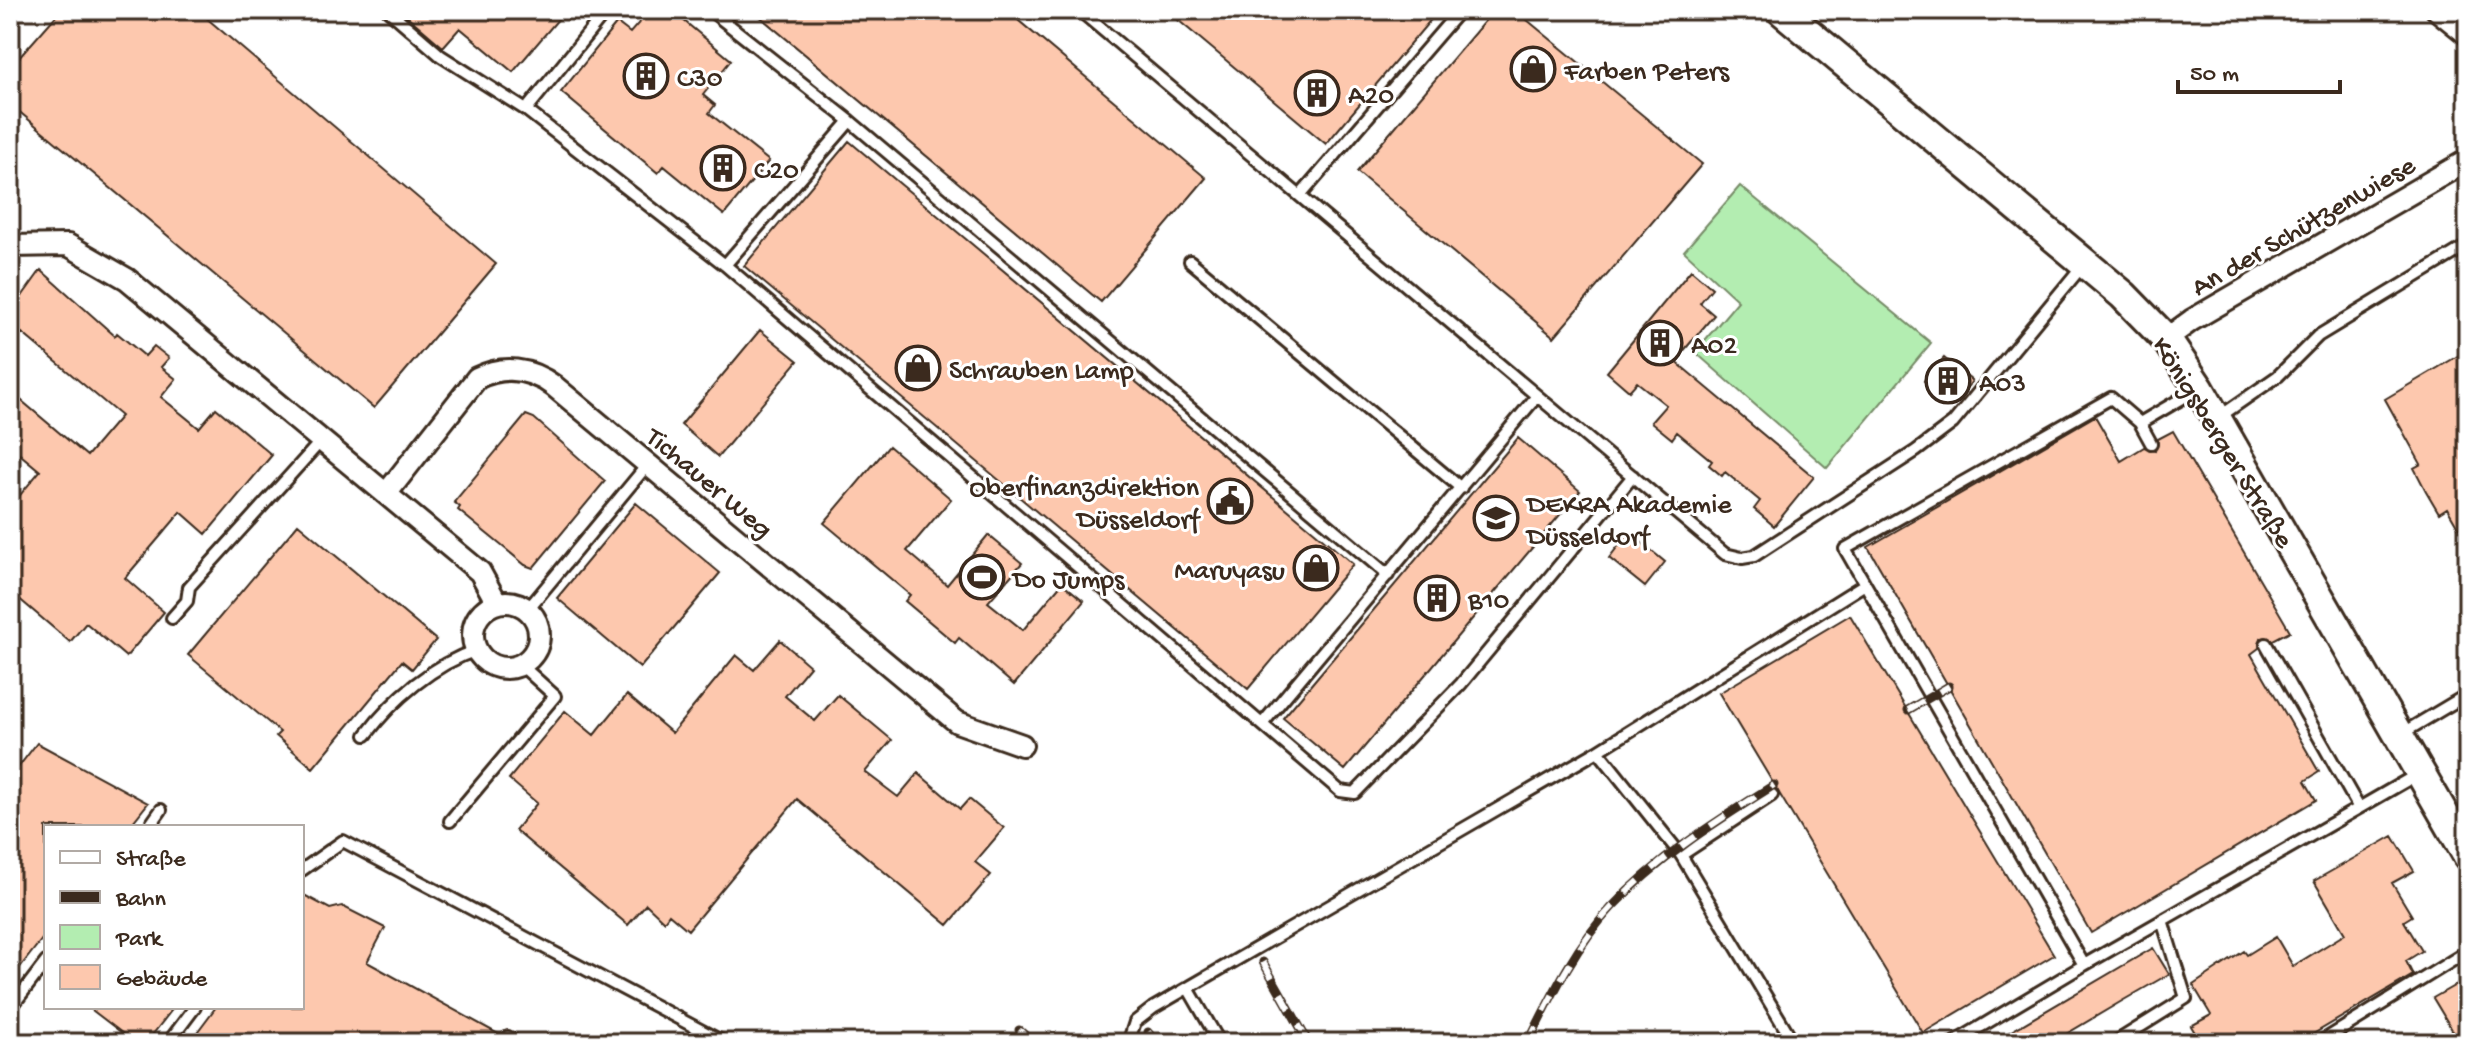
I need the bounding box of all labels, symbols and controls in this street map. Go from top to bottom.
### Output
scale bar [2178,44,2340,94]
shop icon: Farben Peters [1509,45,1557,93]
building icon: C30 [622,52,670,100]
place label: Farben Peters [1563,57,1730,90]
text: 50 m [2190,61,2239,90]
place label: C30 [677,64,723,97]
building icon: A20 [1293,69,1341,117]
place label: A20 [1348,81,1394,114]
building icon: C20 [699,144,747,192]
street label: An der Schützenwiese [2186,150,2423,305]
place label: C20 [754,156,799,189]
building icon: A02 [1636,319,1684,367]
place label: A02 [1691,331,1737,364]
street label: Königsberger Straße [2143,332,2300,556]
shop icon: Schrauben Lamp [894,344,942,392]
place label: Schrauben Lamp [949,356,1134,389]
building icon: A03 [1924,357,1972,405]
place label: A03 [1979,369,2026,402]
street label: Tichauer Weg [636,421,778,547]
place label: Oberfinanzdirektion Düsseldorf [969,473,1201,538]
public building icon: Oberfinanzdirektion Düsseldorf [1206,477,1254,525]
place label: DEKRA Akademie Düsseldorf [1525,490,1732,555]
school or university icon: DEKRA Akademie Düsseldorf [1472,494,1520,542]
shop icon: Maruyasu [1292,544,1340,592]
sports icon: Do Jumps [958,553,1006,601]
place label: Maruyasu [1174,556,1285,589]
place label: Do Jumps [1011,565,1125,598]
building icon: B10 [1413,574,1461,622]
place label: B10 [1467,586,1510,619]
legend [44,825,304,1009]
text: Straße [116,846,186,875]
text: Bahn [115,886,166,915]
text: Park [115,926,164,955]
text: Gebäude [116,966,208,995]

